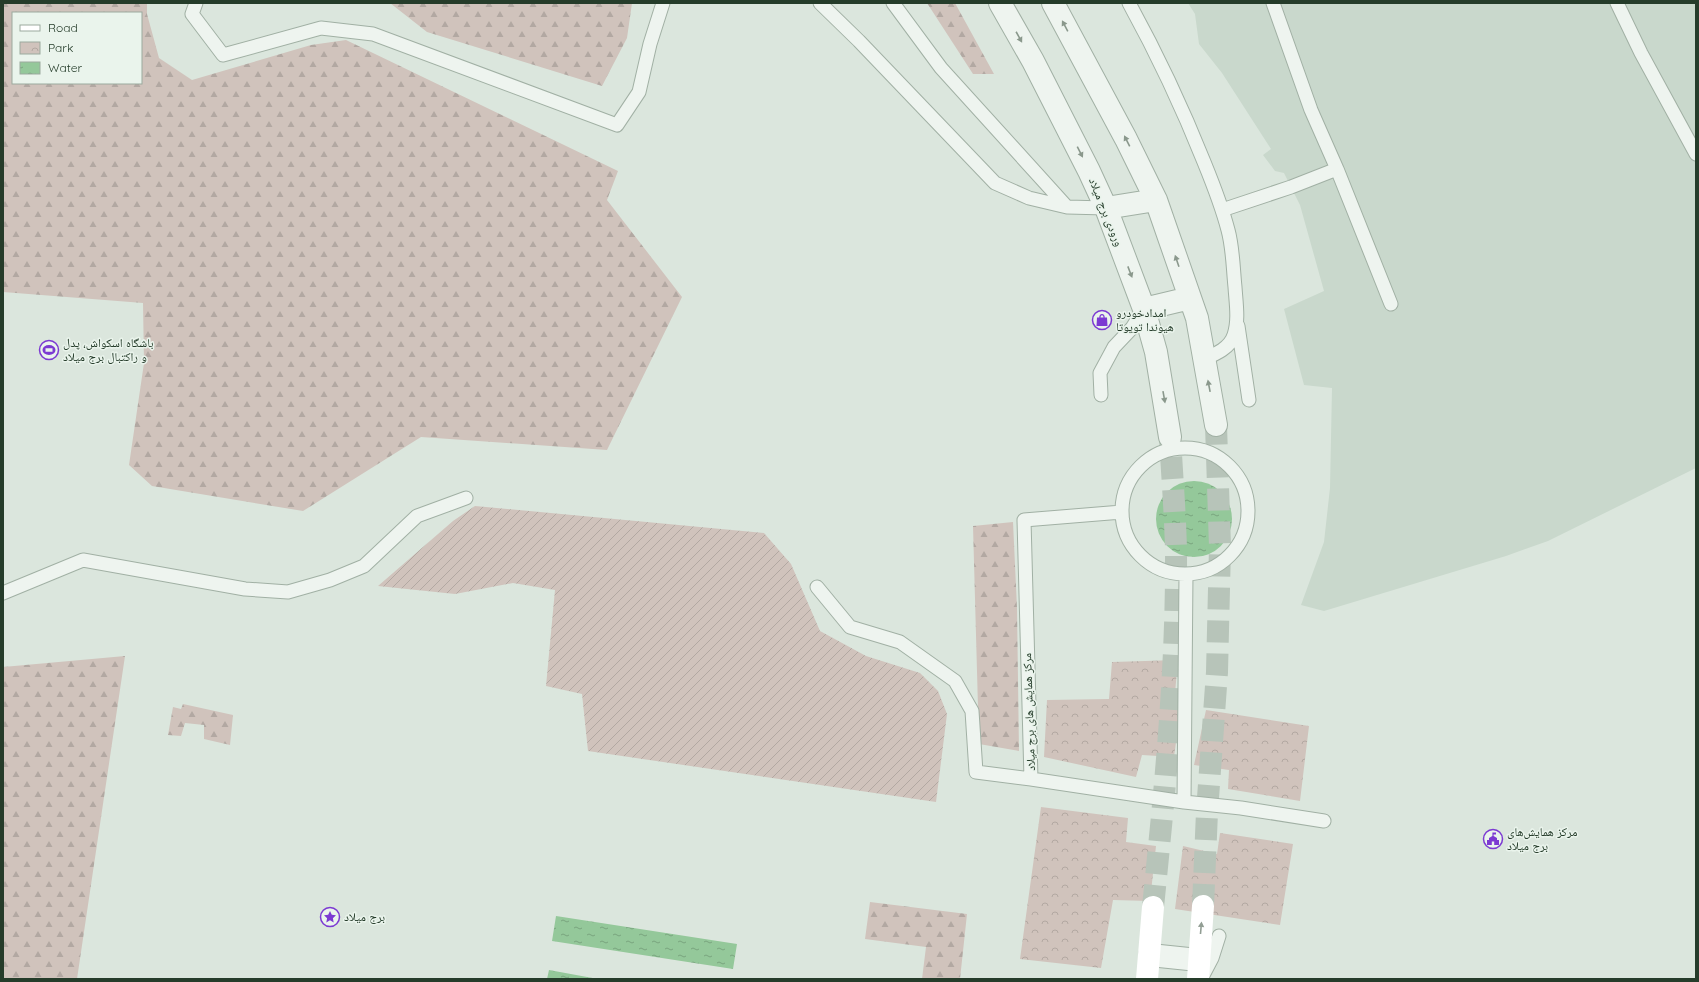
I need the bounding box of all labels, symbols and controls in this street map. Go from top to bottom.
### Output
legend [12,12,142,84]
text: Road [48,20,78,35]
one-way arrow [1062,21,1069,32]
one-way arrow [1016,31,1023,43]
text: Park [48,40,73,55]
text: Water [48,60,83,75]
one-way arrow [1123,135,1130,147]
one-way arrow [1076,146,1083,158]
street label: ورودی برج میلاد [1086,175,1127,248]
one-way arrow [1174,254,1180,266]
one-way arrow [1128,266,1134,278]
place label: امدادخودرو هیوندا تویوتا [1116,305,1174,334]
shop icon: امدادخودرو هیوندا تویوتا [1091,309,1113,331]
place label: باشگاه اسکواش، پدل و راکتبال برج میلاد [63,335,154,364]
sports icon: باشگاه اسکواش، پدل و راکتبال برج میلاد [38,339,60,361]
one-way arrow [1206,380,1212,392]
one-way arrow [1161,391,1167,403]
street label: مرکز همایش های برج میلاد [1019,653,1038,771]
place label: مرکز همایش‌های برج میلاد [1507,824,1577,853]
public building icon: مرکز همایش‌های برج میلاد [1482,828,1504,850]
place icon: برج میلاد [319,906,341,928]
place label: برج میلاد [344,909,385,924]
one-way arrow [1197,922,1204,934]

